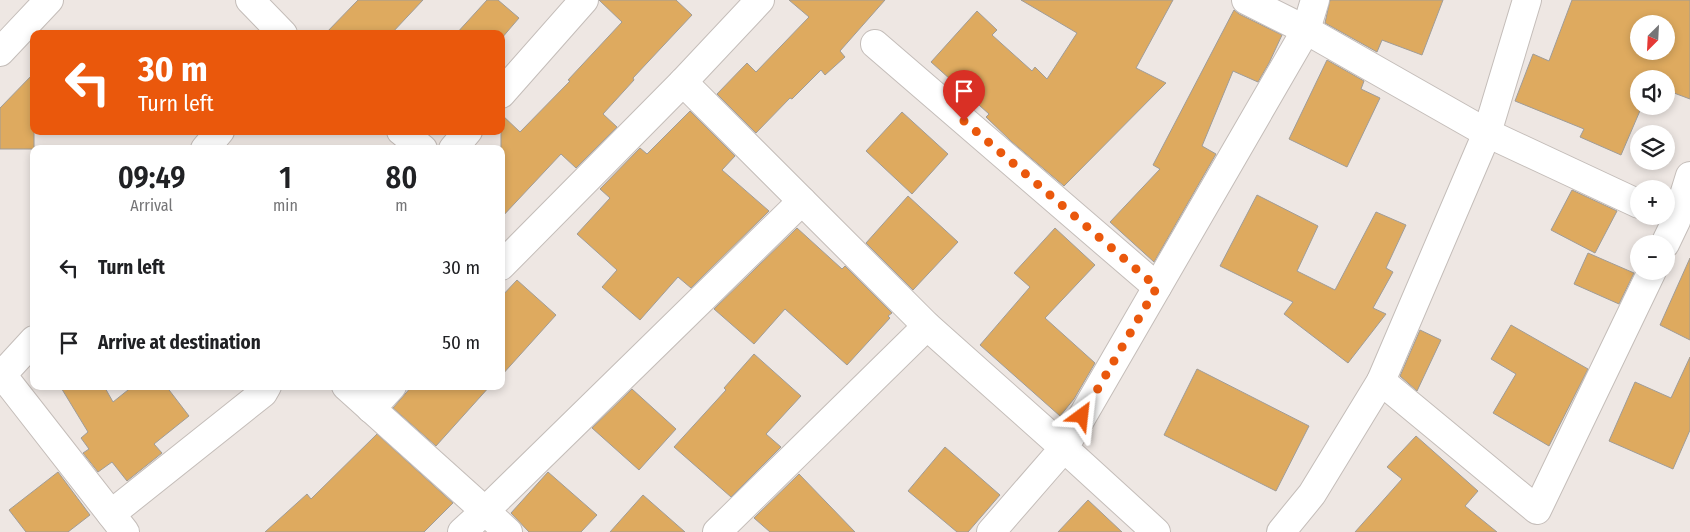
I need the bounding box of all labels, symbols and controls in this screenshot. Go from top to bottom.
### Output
north arrow [1630,15,1675,60]
map controls [1630,15,1675,280]
text: 30 m [138,48,208,90]
icon: left [55,50,120,115]
pin [943,70,985,121]
button: sound [1630,70,1675,115]
icon: arrive [950,77,978,105]
text: Turn left [138,90,214,117]
button: layers [1630,125,1675,170]
text: 09:49 [118,160,185,196]
text: 1 [279,160,292,196]
text: 80 [386,160,417,196]
button: + [1630,180,1675,225]
text: Arrival [130,196,173,215]
text: min [273,196,298,215]
text: m [395,196,408,215]
button: − [1630,235,1675,280]
icon: left [55,254,83,282]
text: Turn left [98,256,165,279]
text: 30 m [442,256,480,279]
icon: arrive [55,329,83,357]
text: Arrive at destination [98,331,261,354]
text: 50 m [442,331,480,354]
position arrow [1055,389,1107,441]

